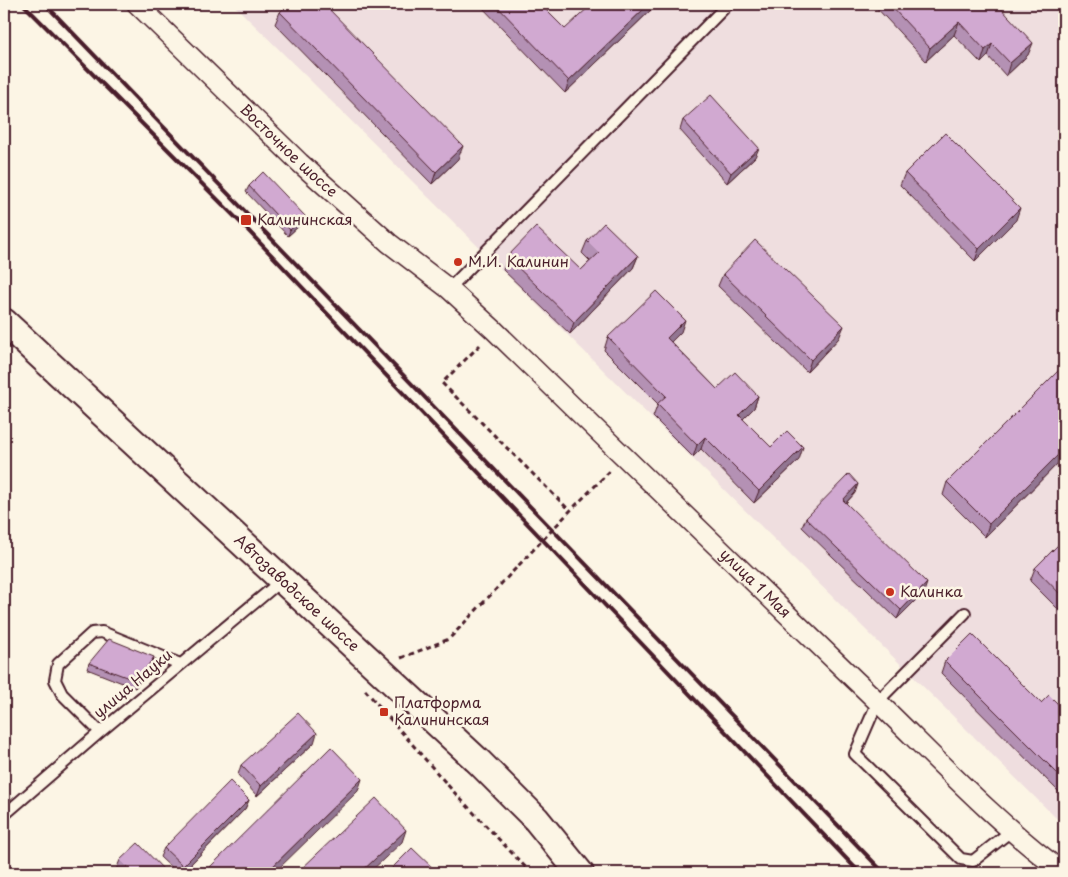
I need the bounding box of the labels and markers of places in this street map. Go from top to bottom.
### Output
place label: Калининская [257,207,352,230]
marker: Калининская [239,213,253,227]
place label: М.И. Калинин [468,249,569,272]
marker: М.И. Калинин [452,256,464,268]
place label: Калинка [900,579,963,602]
marker: Калинка [884,586,896,598]
place label: Платформа Калининская [394,690,489,730]
marker: Платформа Калининская [378,706,390,718]

